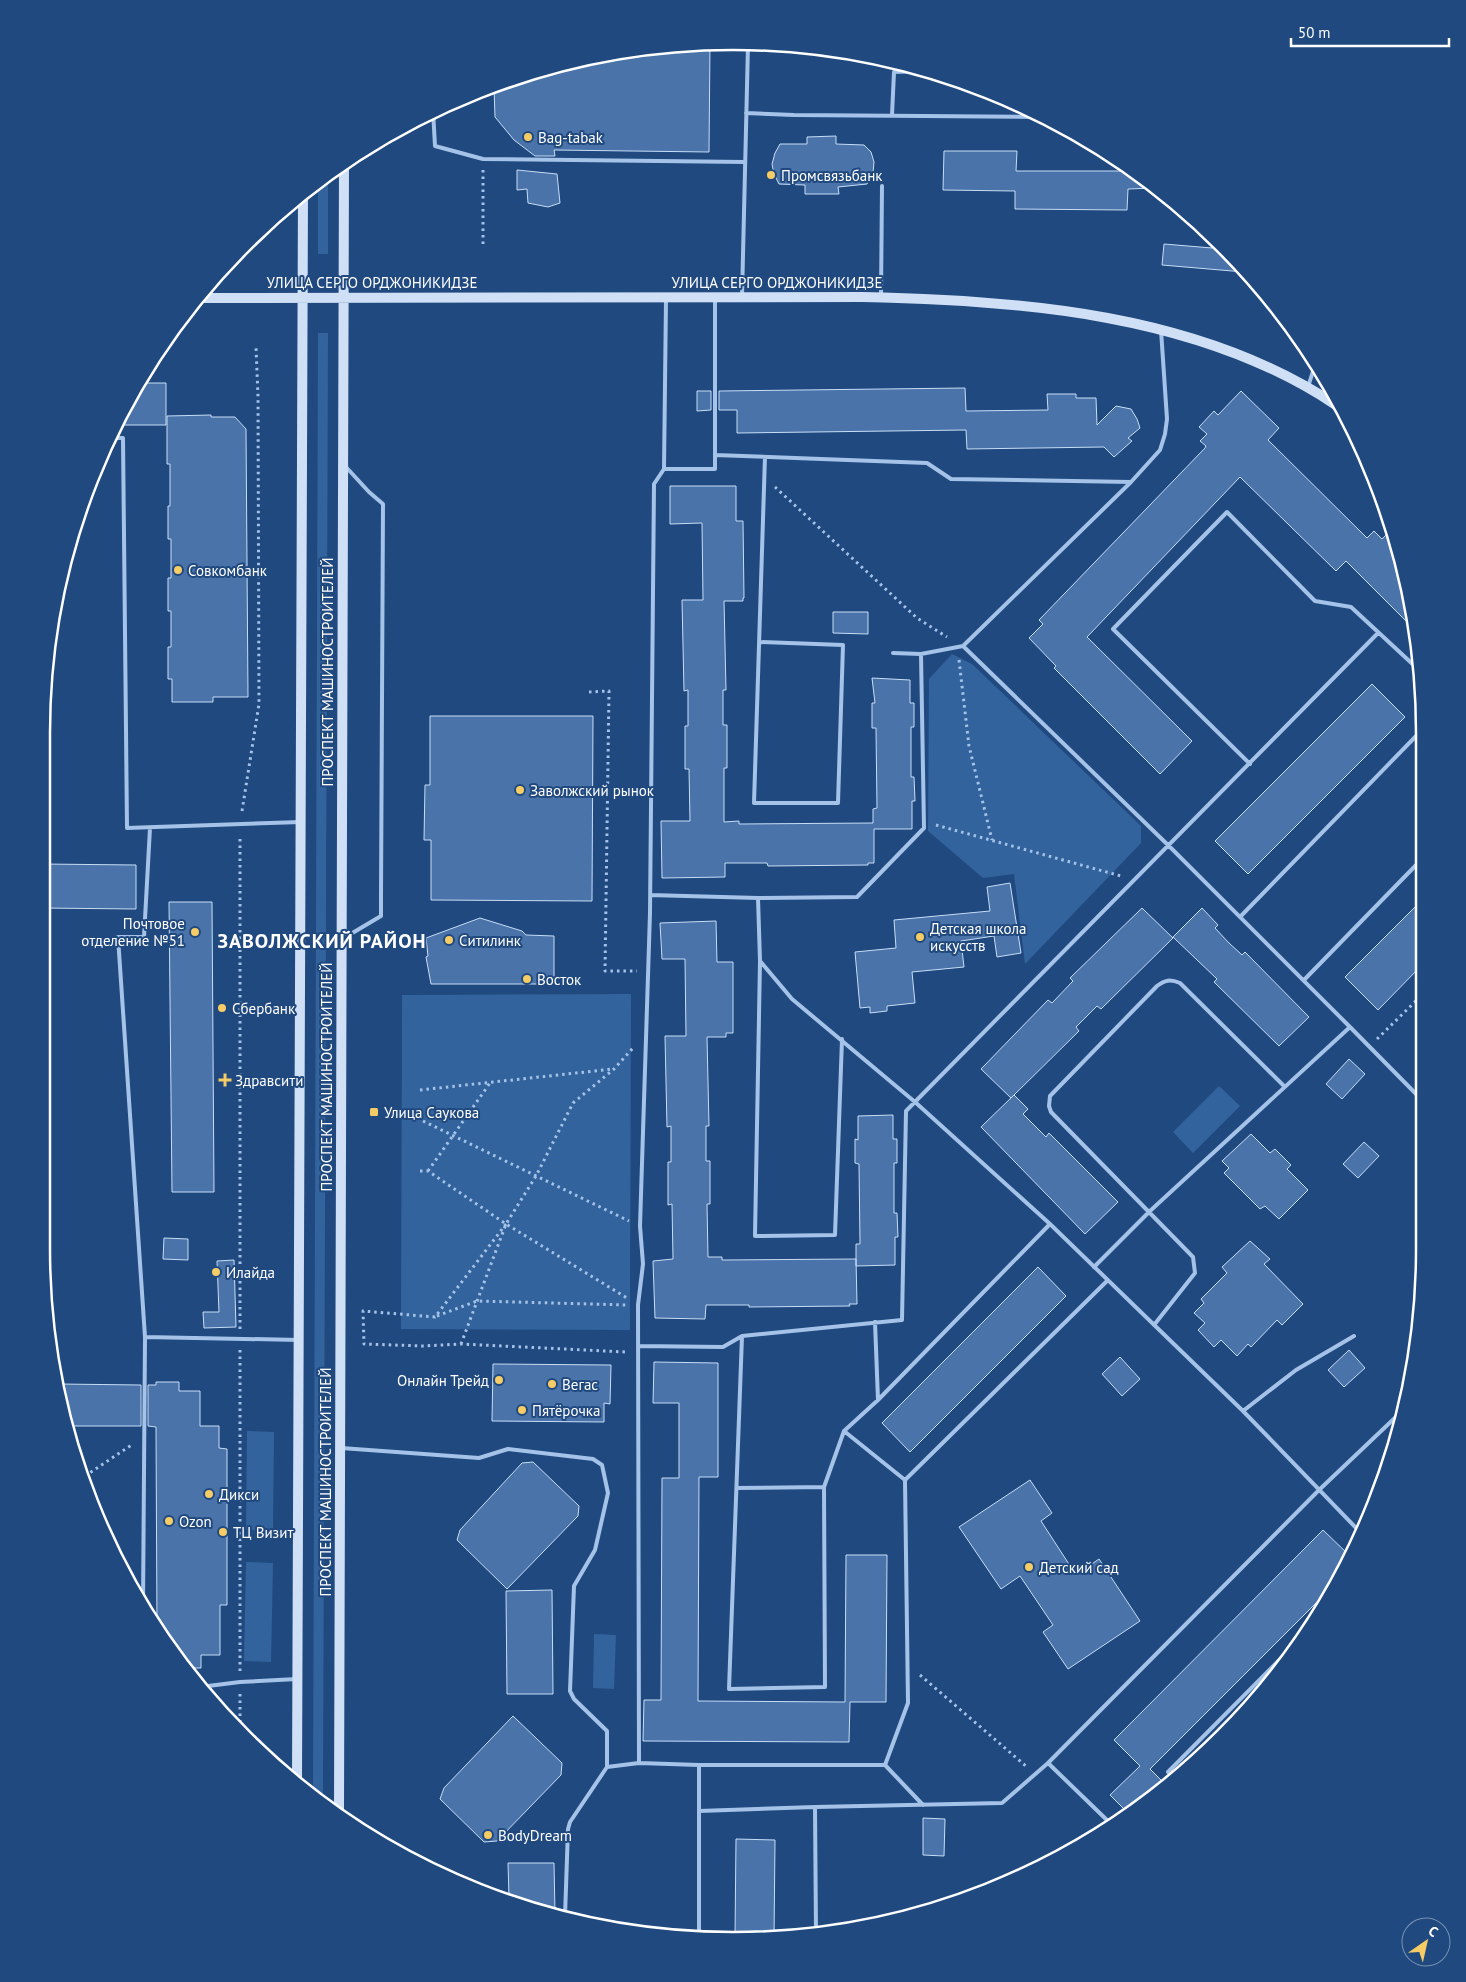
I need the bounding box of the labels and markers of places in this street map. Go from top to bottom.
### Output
place label: Bag-tabak [538,128,604,147]
marker: Bag-tabak [522,131,534,143]
place label: Промсвязьбанк [781,166,883,185]
marker: Промсвязьбанк [765,169,777,181]
place label: Совкомбанк [188,561,268,580]
marker: Совкомбанк [172,564,184,576]
place label: Заволжский рынок [530,781,655,800]
marker: Заволжский рынок [514,784,526,796]
place label: Почтовое отделение №51 [81,914,185,950]
place label: Детская школа искусств [930,919,1027,955]
marker: Почтовое отделение №51 [189,926,201,938]
place label: Ситилинк [459,931,522,950]
marker: Детская школа искусств [914,931,926,943]
marker: Ситилинк [443,934,455,946]
place label: Восток [537,970,582,989]
marker: Восток [521,973,533,985]
place label: Сбербанк [232,999,296,1018]
marker: Сбербанк [216,1002,228,1014]
place label: Здравсити [235,1071,303,1090]
marker: Здравсити [219,1074,231,1086]
place label: Улица Саукова [384,1103,479,1122]
marker: Улица Саукова [368,1106,380,1118]
place label: Илайда [226,1263,275,1282]
marker: Илайда [210,1266,222,1278]
place label: Онлайн Трейд [397,1371,489,1390]
marker: Онлайн Трейд [493,1374,505,1386]
place label: Вегас [562,1375,598,1394]
marker: Вегас [546,1378,558,1390]
place label: Пятёрочка [532,1401,600,1420]
marker: Пятёрочка [516,1404,528,1416]
place label: Дикси [219,1485,259,1504]
marker: Дикси [203,1488,215,1500]
place label: Ozon [179,1512,212,1531]
marker: Ozon [163,1515,175,1527]
place label: ТЦ Визит [233,1523,293,1542]
marker: ТЦ Визит [217,1526,229,1538]
place label: Детский сад [1039,1558,1119,1577]
marker: Детский сад [1023,1561,1035,1573]
place label: BodyDream [498,1826,572,1845]
marker: BodyDream [482,1829,494,1841]

